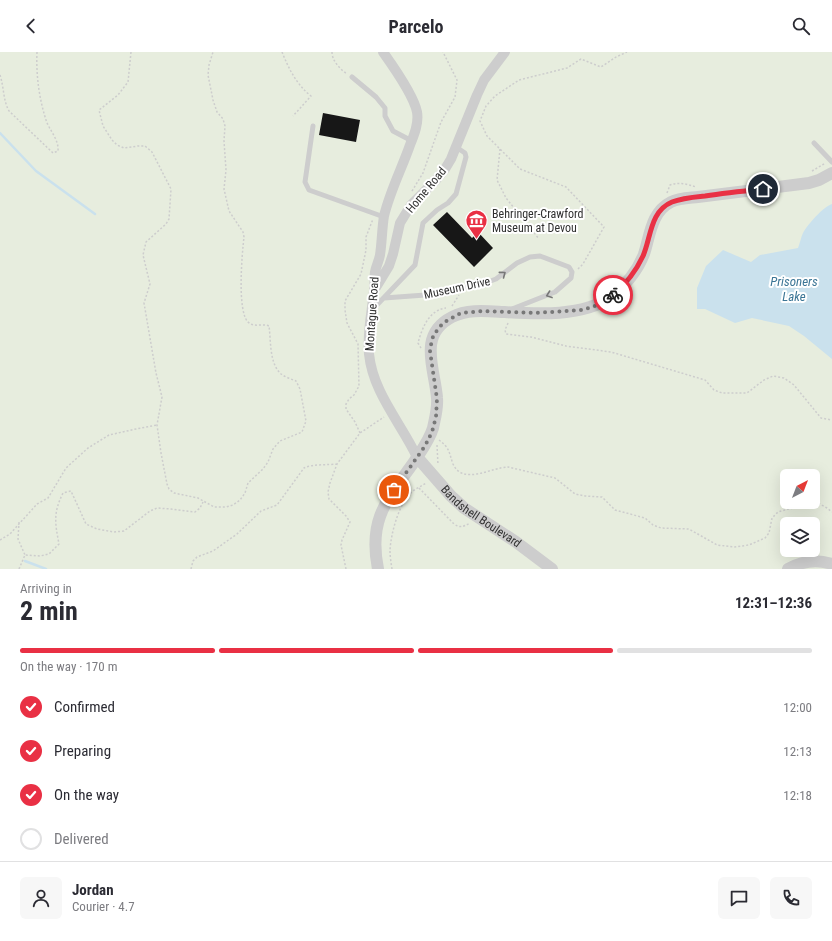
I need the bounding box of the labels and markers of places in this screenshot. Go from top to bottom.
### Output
pin [746,172,780,206]
place label: Behringer-Crawford Museum at Devou [492,207,584,235]
museum icon: Behringer-Crawford Museum at Devou [464,208,490,241]
pin [377,473,411,507]

